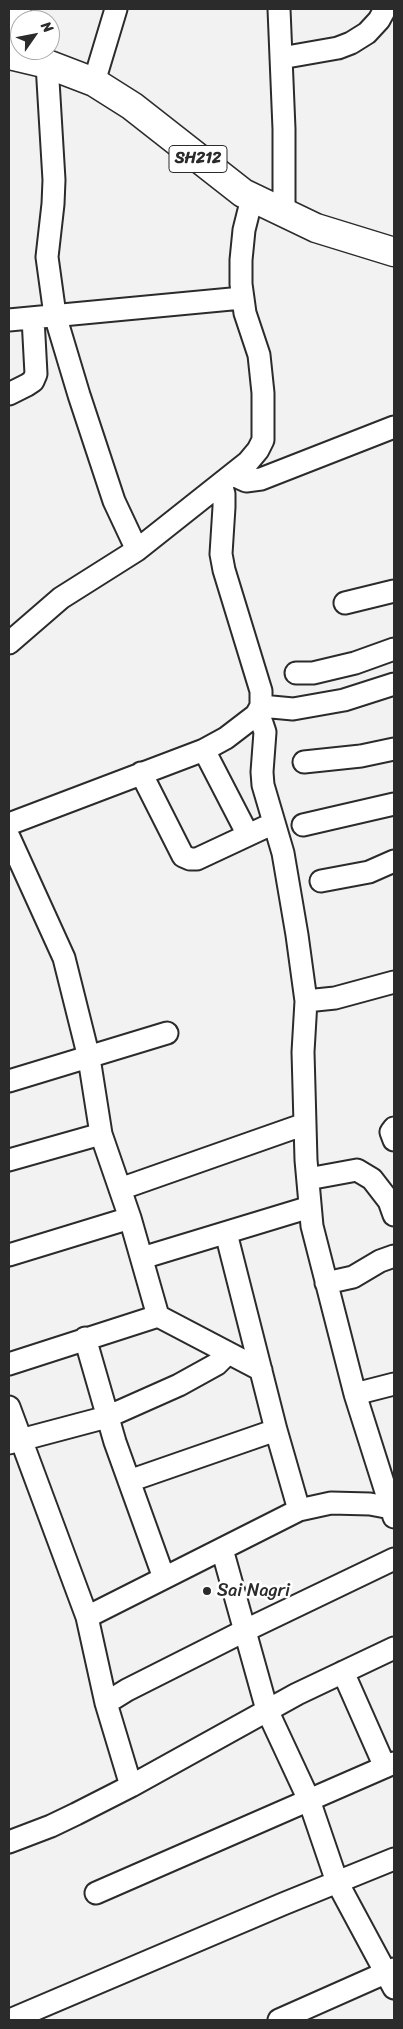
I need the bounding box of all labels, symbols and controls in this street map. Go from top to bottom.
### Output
north arrow [10,10,60,60]
text: N [34,16,60,38]
road number: SH212 [169,146,227,172]
place label: Sai Nagri [217,1580,290,1602]
marker: Sai Nagri [201,1585,213,1597]

